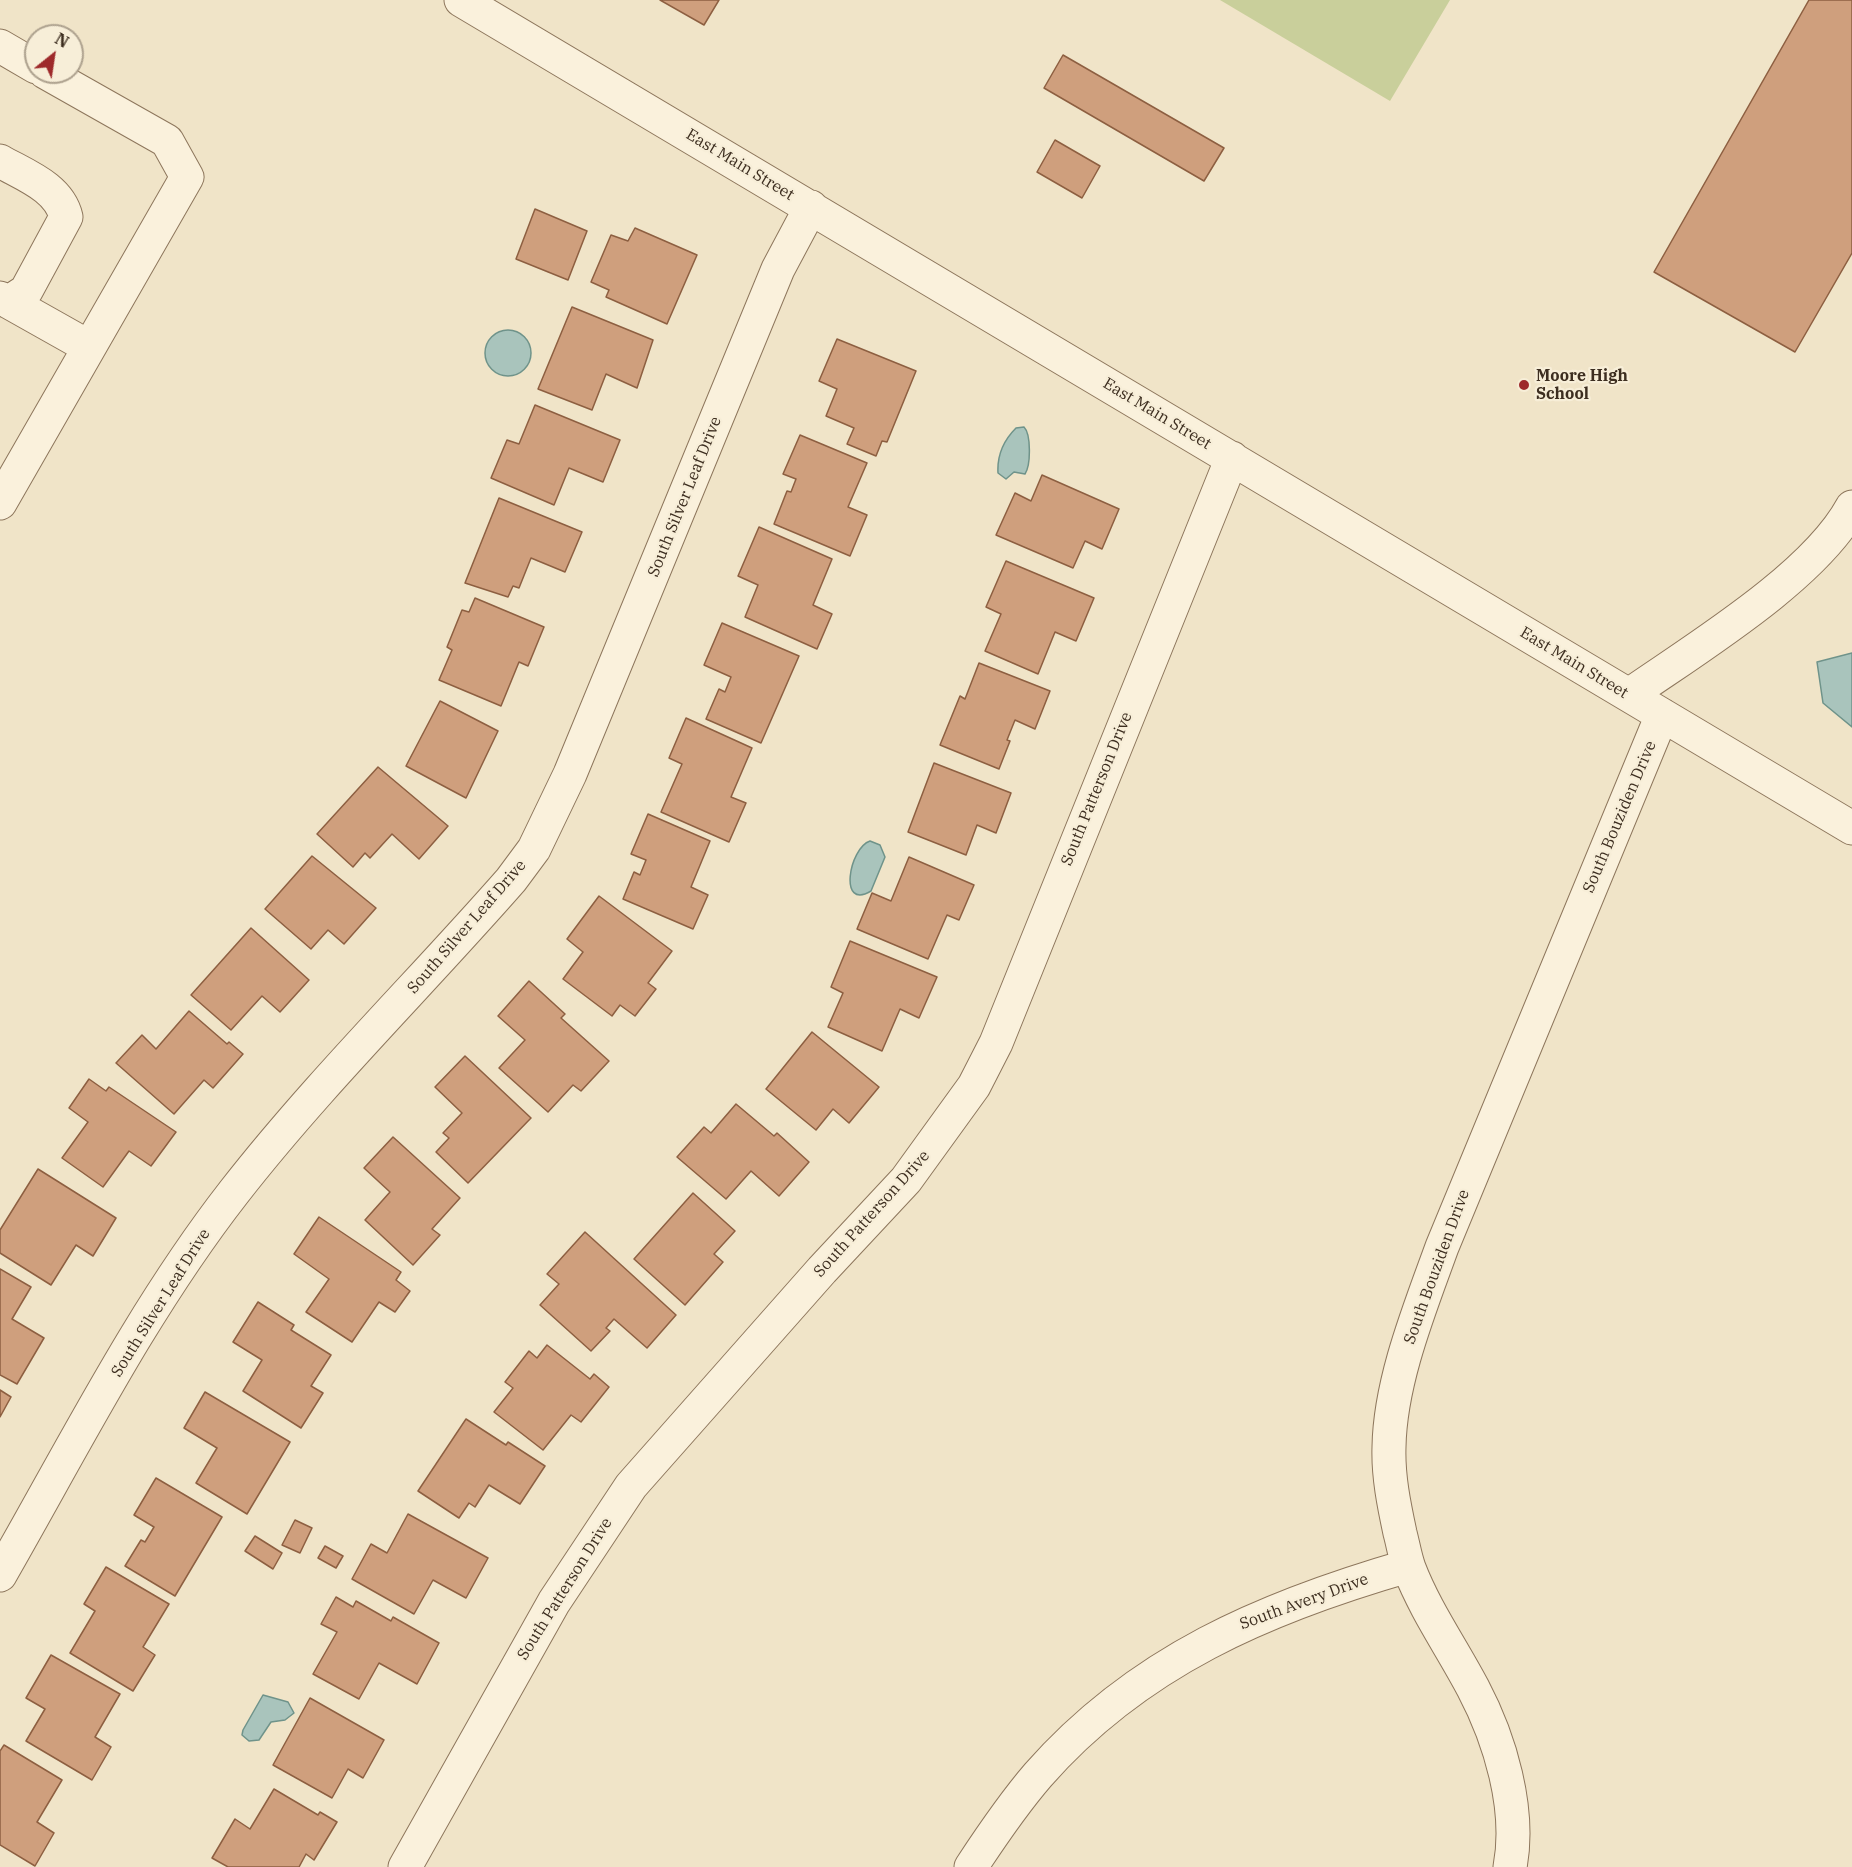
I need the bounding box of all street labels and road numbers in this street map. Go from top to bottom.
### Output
street label: East Main Street [682,125,798,205]
street label: East Main Street [1099,374,1215,454]
street label: South Silver Leaf Drive [644,414,726,580]
street label: East Main Street [1516,623,1632,703]
street label: South Patterson Drive [1057,709,1137,869]
street label: South Bouziden Drive [1579,738,1661,896]
street label: South Silver Leaf Drive [404,856,530,998]
street label: South Patterson Drive [810,1147,934,1281]
street label: South Bouziden Drive [1400,1187,1474,1347]
street label: South Silver Leaf Drive [108,1225,214,1381]
street label: South Patterson Drive [513,1514,617,1664]
street label: South Avery Drive [1237,1570,1371,1634]

